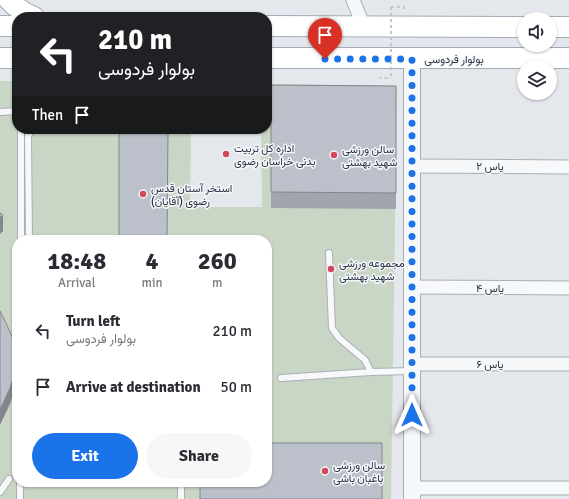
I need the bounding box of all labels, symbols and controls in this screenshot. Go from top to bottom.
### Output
map controls [517,12,557,100]
button: sound [517,12,557,52]
pin [308,18,342,59]
text: 210 m [98,23,172,57]
icon: arrive [314,24,336,46]
icon: left [32,28,84,80]
street label: بولوار فردوسی [424,53,484,66]
text: بولوار فردوسی [98,58,195,80]
button: layers [517,60,557,100]
icon: arrive [71,104,93,126]
text: Then [32,106,63,124]
place label: اداره کل تربیت بدنی خراسان رضوی [234,142,315,168]
place label: سالن ورزشی شهید بهشتی [342,143,398,169]
marker: اداره کل تربیت بدنی خراسان رضوی [221,149,231,159]
marker: سالن ورزشی شهید بهشتی [329,150,339,160]
street label: یاس ۲ [476,160,504,173]
place label: استخر آستان قدس رضوی (آقایان) [151,182,232,208]
marker: استخر آستان قدس رضوی (آقایان) [138,189,148,199]
text: 18:48 [47,246,106,276]
text: 4 [146,246,158,276]
text: 260 [198,246,237,276]
place label: مجموعه ورزشی شهید بهشتی [339,257,405,283]
marker: مجموعه ورزشی شهید بهشتی [326,264,336,274]
text: Arrival [58,275,95,291]
text: min [142,275,163,291]
text: m [212,275,222,291]
street label: یاس ۴ [476,282,504,295]
text: Turn left [66,312,120,330]
icon: left [32,320,54,342]
text: 210 m [212,322,252,340]
text: بولوار فردوسی [66,331,136,347]
street label: یاس ۶ [476,358,504,371]
icon: arrive [32,376,54,398]
text: Arrive at destination [66,378,201,396]
text: 50 m [221,378,252,396]
position arrow [391,394,433,436]
button: Exit [32,433,138,479]
button: Share [146,433,252,479]
place label: سالن ورزشی باغبان باشی [333,459,386,485]
marker: سالن ورزشی باغبان باشی [320,466,330,476]

